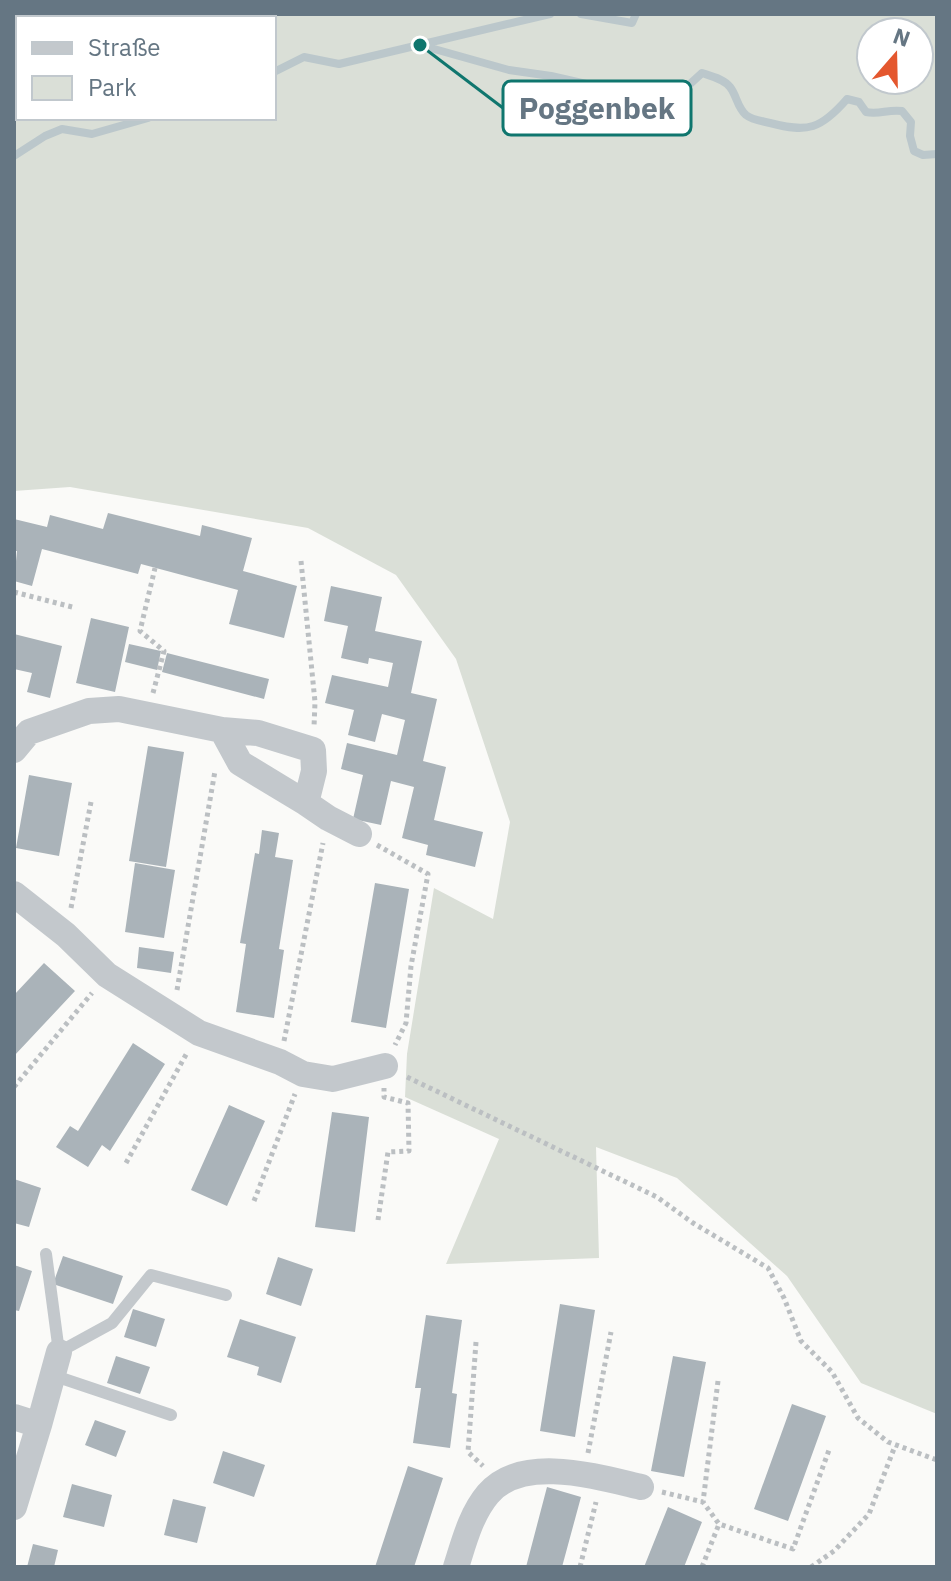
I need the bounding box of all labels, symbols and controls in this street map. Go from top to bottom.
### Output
legend [16,16,276,120]
north arrow [855,16,935,96]
text: N [890,20,914,53]
text: Straße [88,31,160,63]
text: Park [88,71,137,103]
callout: Poggenbek [503,81,691,135]
text: Poggenbek [519,88,676,127]

